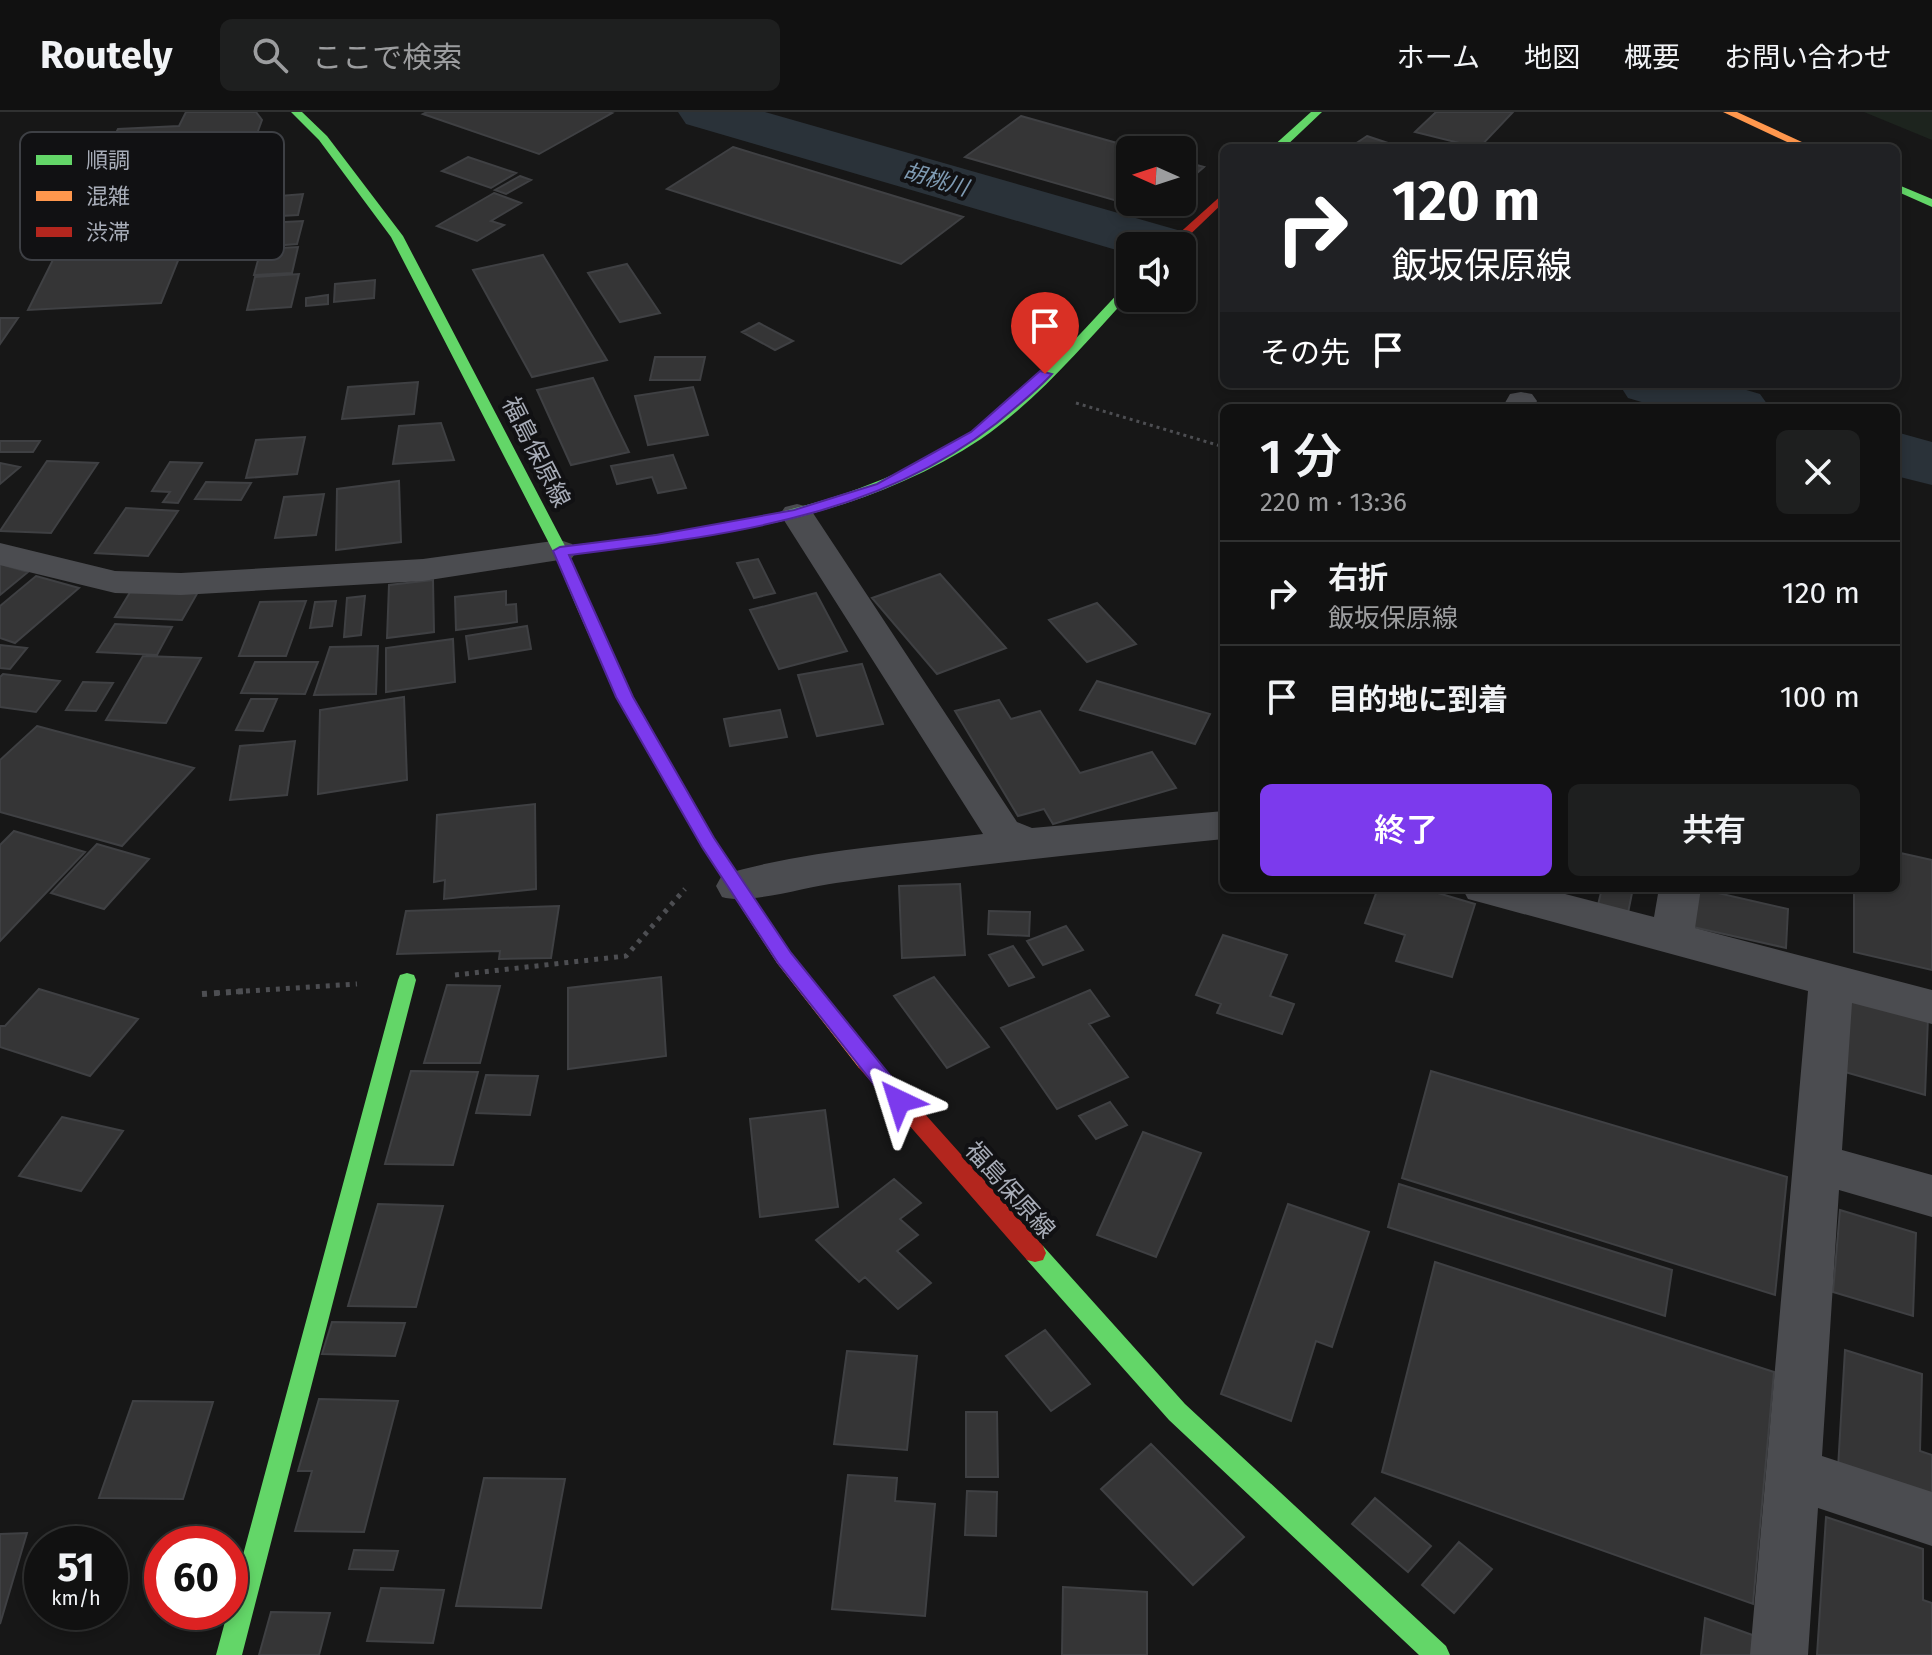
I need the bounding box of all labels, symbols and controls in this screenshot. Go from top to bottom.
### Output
search box [220,19,780,91]
text: Routely [40,32,172,78]
icon: search [248,33,292,77]
text: ここで検索 [312,40,462,76]
text: ホーム [1397,41,1480,74]
text: 地図 [1524,41,1580,74]
text: 概要 [1624,41,1680,74]
text: お問い合わせ [1724,41,1892,74]
legend [20,132,284,260]
north arrow [1116,136,1196,216]
map controls [1116,136,1196,312]
text: 順調 [86,147,130,174]
water label: 胡桃川 [900,157,973,202]
text: 120 m [1392,168,1540,235]
icon: right [1260,176,1364,280]
text: 混雑 [86,183,130,210]
text: 渋滞 [86,219,130,246]
button: sound [1116,232,1196,312]
text: 飯坂保原線 [1392,244,1572,288]
pin [1011,292,1079,374]
icon: arrive [1023,304,1067,348]
icon: arrive [1366,328,1410,372]
text: その先 [1260,335,1350,371]
street label: 福島保原線 [496,392,576,512]
text: 1 分 [1260,428,1342,486]
button: close [1776,430,1860,514]
text: 220 m · 13:36 [1260,487,1407,518]
text: 右折 [1328,560,1388,596]
icon: right [1260,571,1304,615]
text: 120 m [1782,575,1860,611]
text: 飯坂保原線 [1328,603,1458,634]
icon: arrive [1260,675,1304,719]
text: 100 m [1780,679,1860,715]
text: 目的地に到着 [1328,682,1508,718]
button: 終了 [1260,784,1552,876]
button: 共有 [1568,784,1860,876]
position arrow [857,1059,941,1143]
street label: 福島保原線 [959,1136,1061,1244]
speed limit sign: 60 [144,1526,248,1630]
text: 51 [57,1544,95,1592]
text: km/h [51,1586,101,1610]

